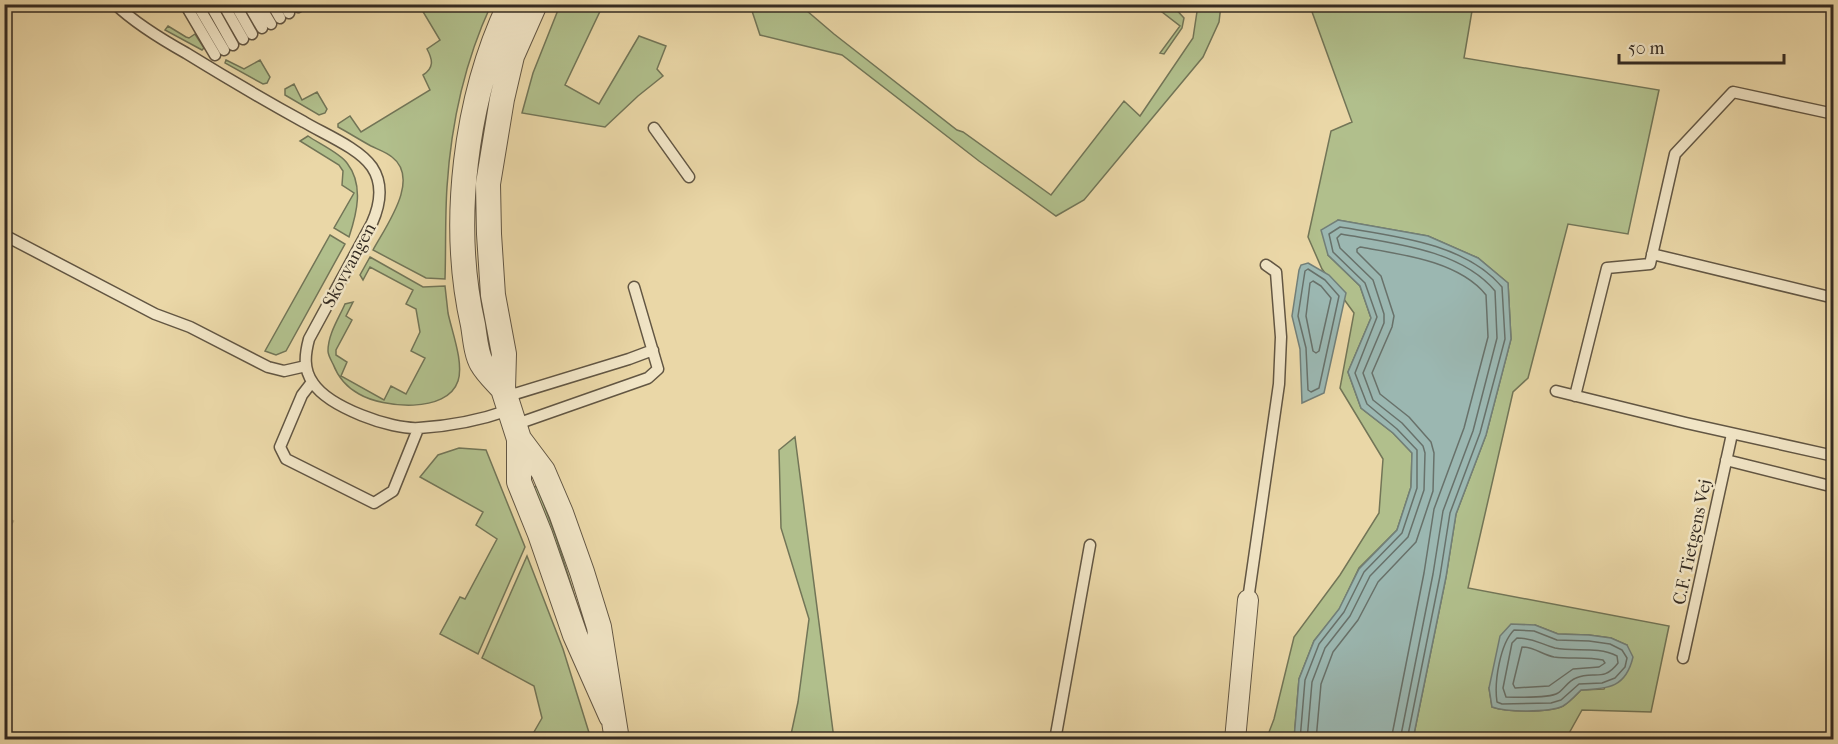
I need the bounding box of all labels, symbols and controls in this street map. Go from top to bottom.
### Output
scale bar [1619,27,1784,65]
text: 50 m [1628,38,1665,59]
street label: Skovvangen [318,219,381,311]
street label: C.F. Tietgens Vej [1669,478,1716,607]

